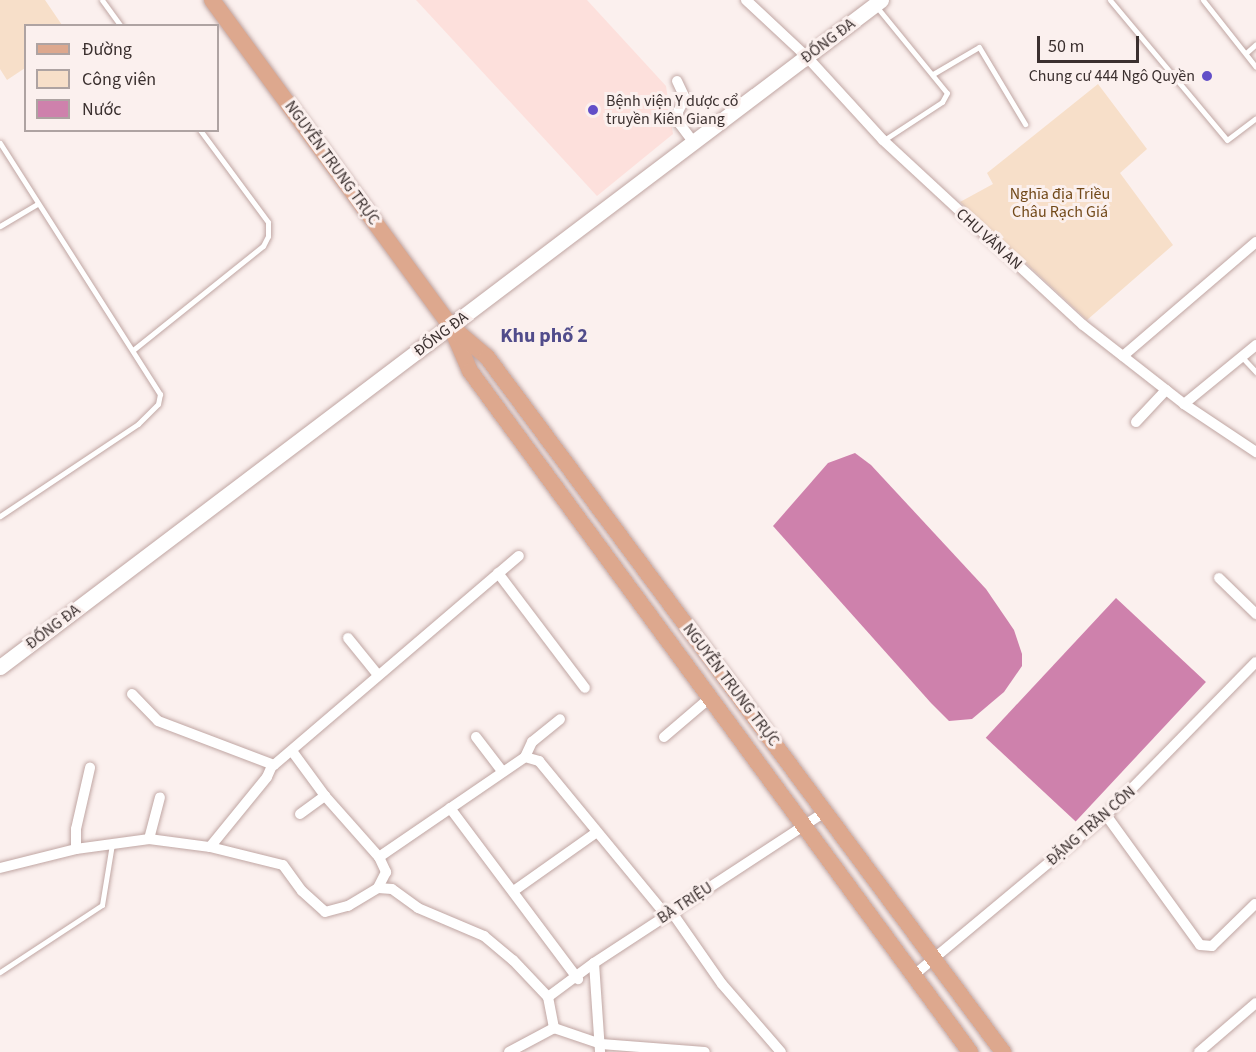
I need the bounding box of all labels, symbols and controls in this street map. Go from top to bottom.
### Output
street label: ĐỐNG ĐA [797,14,859,68]
legend [24,24,219,132]
scale bar [1040,24,1142,62]
text: 50 m [1048,34,1084,59]
text: Đường [82,37,132,62]
place label: Chung cư 444 Ngô Quyền [1029,66,1195,86]
text: Công viên [82,67,156,92]
marker: Chung cư 444 Ngô Quyền [1200,69,1214,83]
place label: Bệnh viện Y dược cổ truyền Kiên Giang [606,91,738,129]
text: Nước [82,97,121,122]
street label: NGUYỄN TRUNG TRỰC [281,97,383,229]
marker: Bệnh viện Y dược cổ truyền Kiên Giang [584,101,602,119]
park label: Nghĩa địa Triều Châu Rạch Giá [1010,184,1110,222]
street label: CHU VĂN AN [952,204,1026,274]
street label: ĐỐNG ĐA [410,307,472,361]
district label: Khu phố 2 [500,324,588,348]
street label: ĐỐNG ĐA [22,600,84,654]
street label: NGUYỄN TRUNG TRỰC [679,620,783,750]
street label: ĐẶNG TRẦN CÔN [1043,782,1139,870]
street label: BÀ TRIỆU [654,878,716,928]

